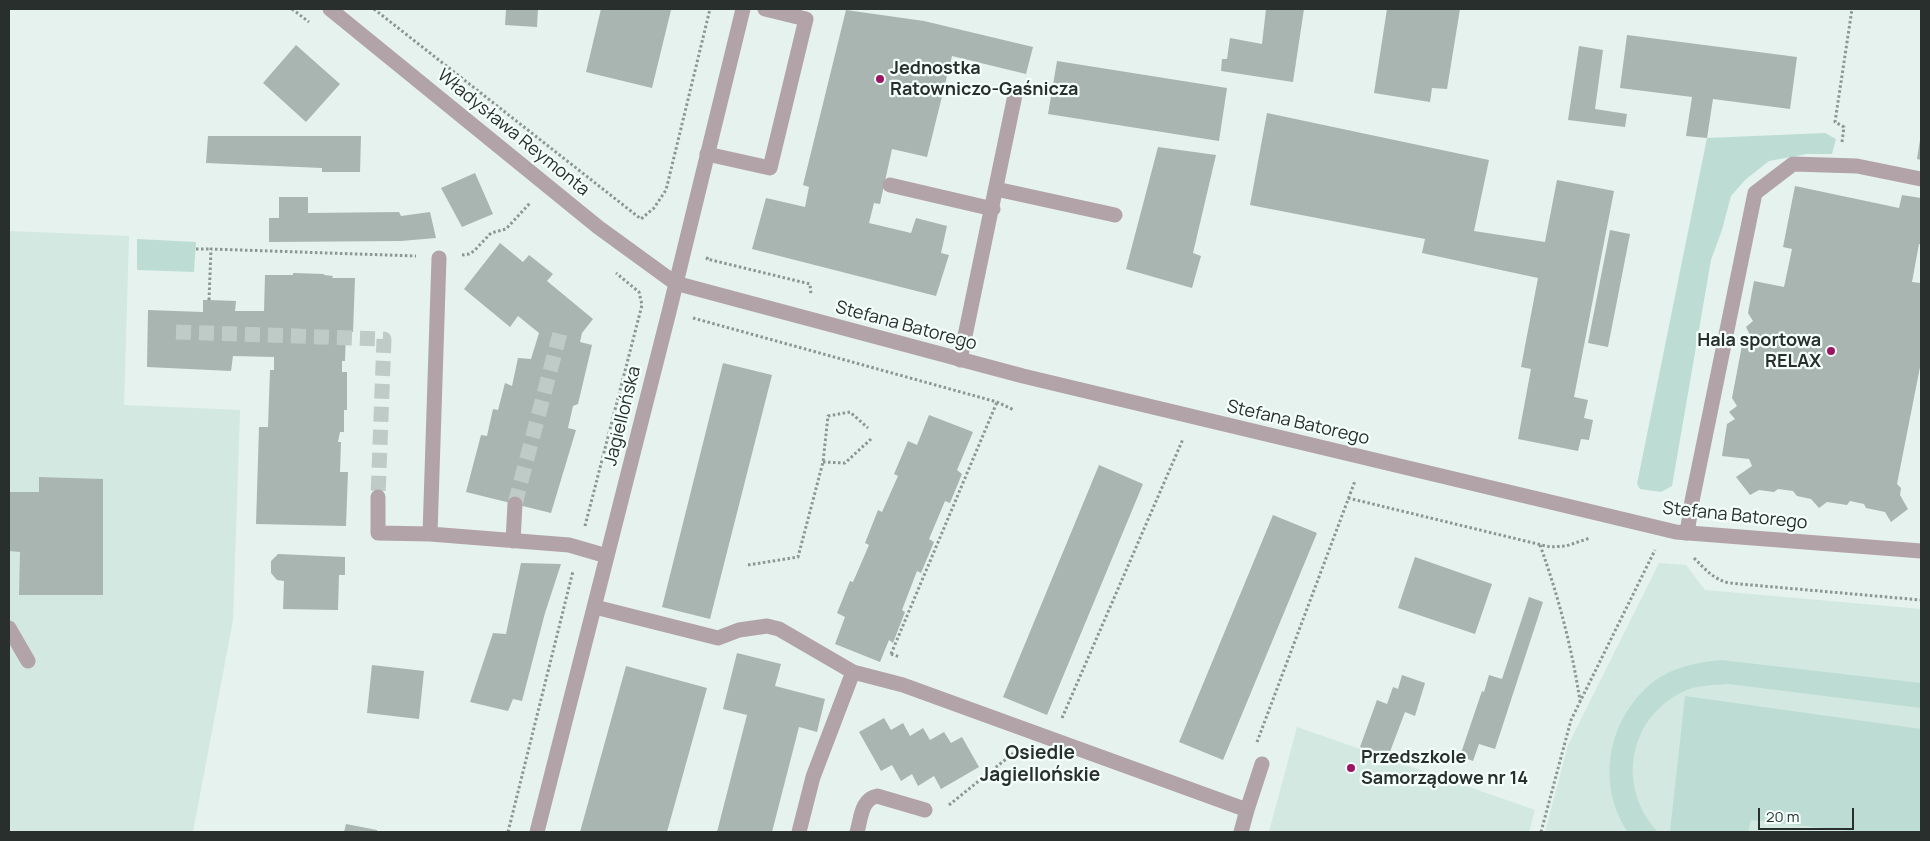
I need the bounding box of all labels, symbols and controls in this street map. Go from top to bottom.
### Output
place label: Jednostka Ratowniczo-Gaśnicza [890,58,1078,100]
street label: Władysława Reymonta [433,65,593,201]
marker: Jednostka Ratowniczo-Gaśnicza [874,73,886,85]
street label: Stefana Batorego [833,297,979,355]
place label: Hala sportowa RELAX [1697,330,1821,372]
marker: Hala sportowa RELAX [1825,345,1837,357]
street label: Jagiellońska [600,364,646,468]
street label: Stefana Batorego [1225,396,1371,450]
street label: Stefana Batorego [1662,498,1808,534]
district label: Osiedle Jagiellońskie [980,743,1100,787]
place label: Przedszkole Samorządowe nr 14 [1361,747,1528,790]
marker: Przedszkole Samorządowe nr 14 [1345,762,1357,774]
scale bar [1760,798,1856,830]
text: 20 m [1766,806,1799,827]

